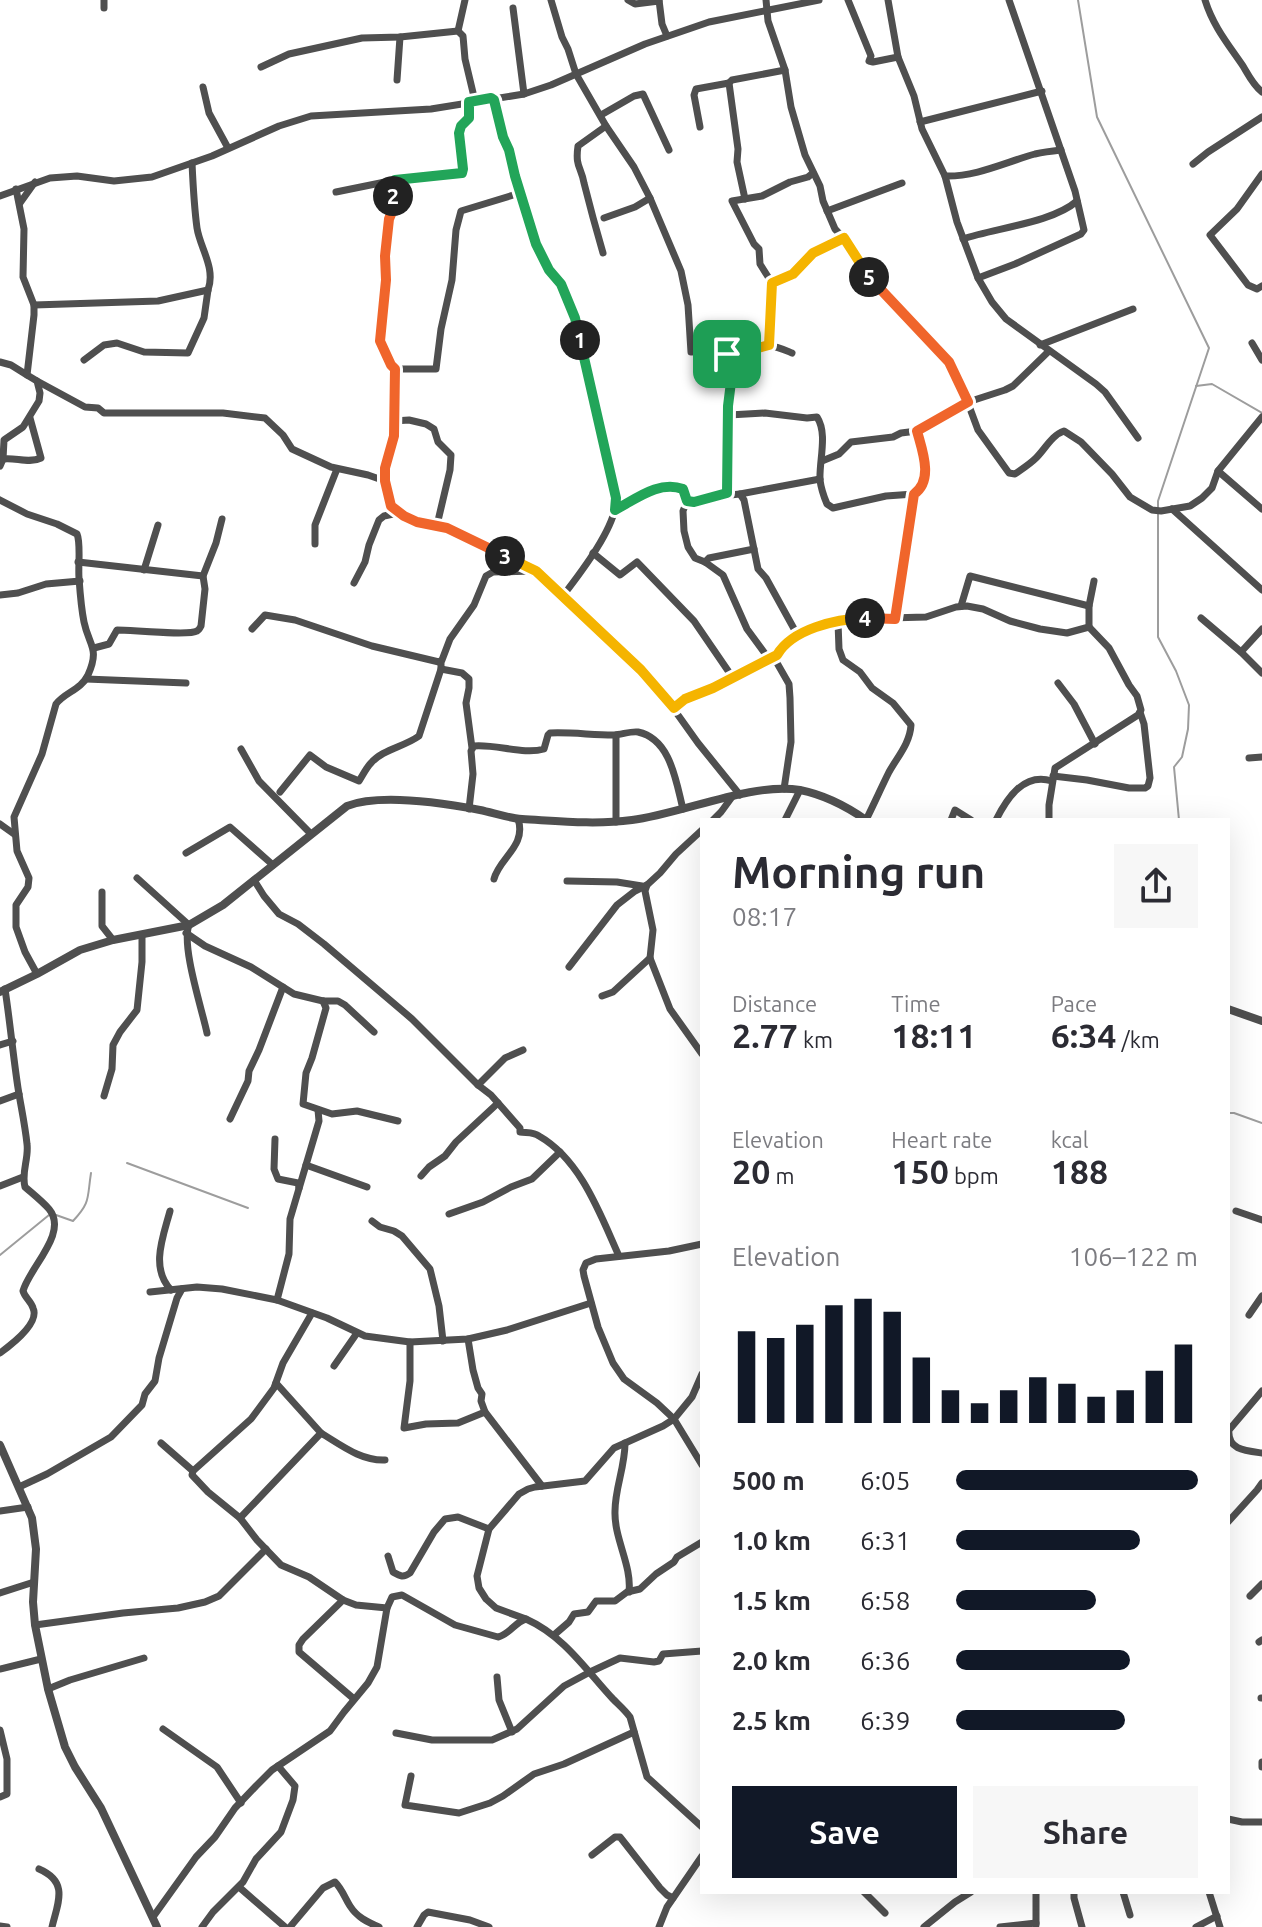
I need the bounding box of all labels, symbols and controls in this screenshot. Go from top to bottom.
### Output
pin: 2 [373,176,413,216]
text: 2 [387,183,399,208]
pin: 5 [849,257,889,297]
text: 5 [863,264,875,289]
pin: 1 [560,320,600,360]
pin [693,320,761,388]
text: 1 [574,327,586,352]
icon: arrive [705,332,749,376]
pin: 3 [485,536,525,576]
text: 3 [499,543,511,568]
pin: 4 [845,598,885,638]
text: 4 [859,605,871,630]
button: share [1114,844,1198,928]
text: Morning run [732,847,985,896]
text: 08:17 [732,902,797,931]
text: Distance [732,991,817,1016]
text: Time [891,991,941,1016]
text: Pace [1051,991,1097,1016]
text: 2.77 [732,1016,798,1054]
text: 18:11 [891,1016,976,1054]
text: 6:34 [1051,1016,1117,1054]
text: km [798,1027,833,1052]
text: /km [1117,1027,1160,1052]
text: Elevation [732,1127,824,1152]
text: Heart rate [891,1127,993,1152]
text: kcal [1051,1127,1089,1152]
text: 20 [732,1152,770,1190]
text: 150 [891,1152,949,1190]
text: 188 [1051,1152,1108,1190]
text: m [770,1163,794,1188]
text: bpm [949,1163,999,1188]
text: Elevation [732,1242,840,1271]
text: 106–122 m [1069,1242,1198,1271]
text: 500 m [732,1466,805,1495]
text: 6:05 [860,1466,910,1495]
text: 1.0 km [732,1526,811,1555]
text: 6:31 [860,1526,910,1555]
text: 1.5 km [732,1586,811,1615]
text: 6:58 [860,1586,910,1615]
text: 2.0 km [732,1646,811,1675]
text: 6:36 [860,1646,910,1675]
text: 2.5 km [732,1706,811,1735]
text: 6:39 [860,1706,910,1735]
button: Save [732,1786,957,1878]
button: Share [973,1786,1198,1878]

